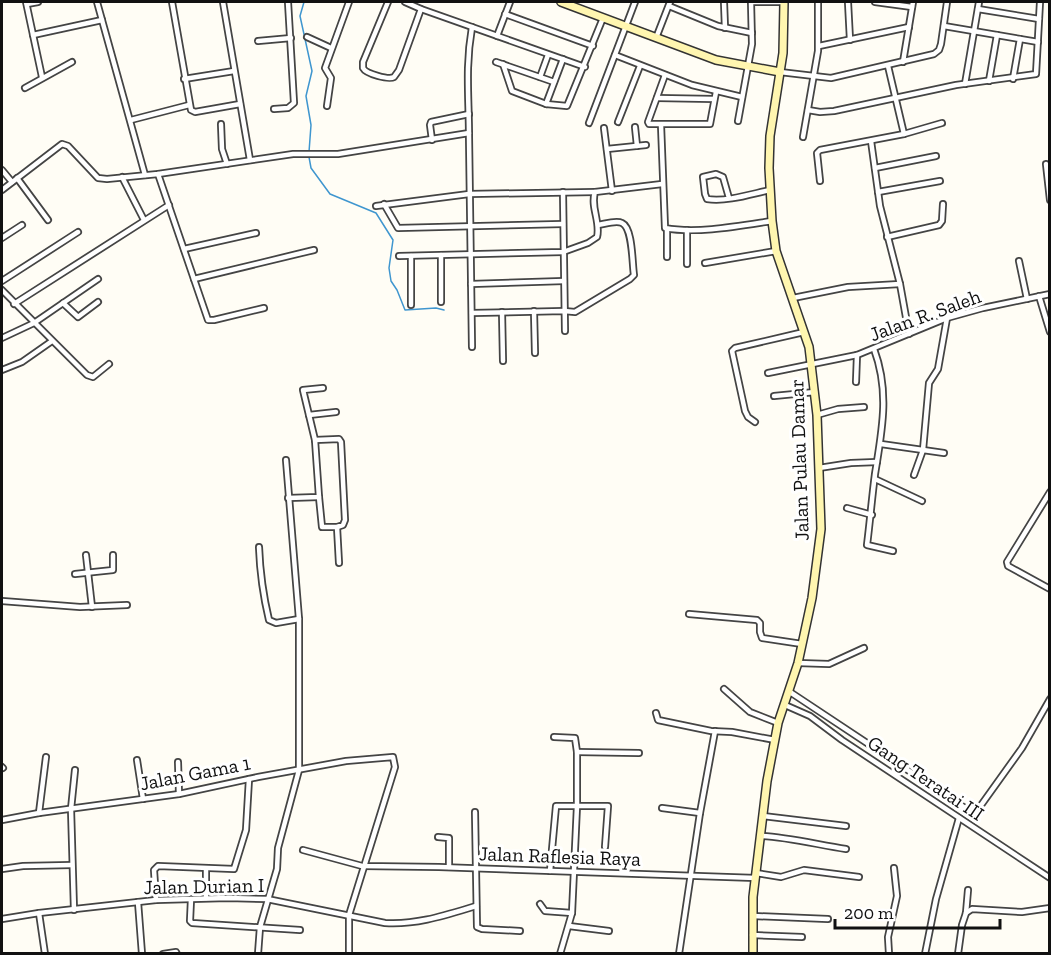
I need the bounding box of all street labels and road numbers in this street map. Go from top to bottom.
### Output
street label: Jalan R. Saleh [866,284,985,346]
street label: Jalan Pulau Damar [784,379,814,541]
street label: Gang Teratai III [863,730,989,826]
street label: Jalan Gama 1 [138,750,252,795]
street label: Jalan Raflesia Raya [479,841,642,871]
street label: Jalan Durian I [143,873,265,899]

